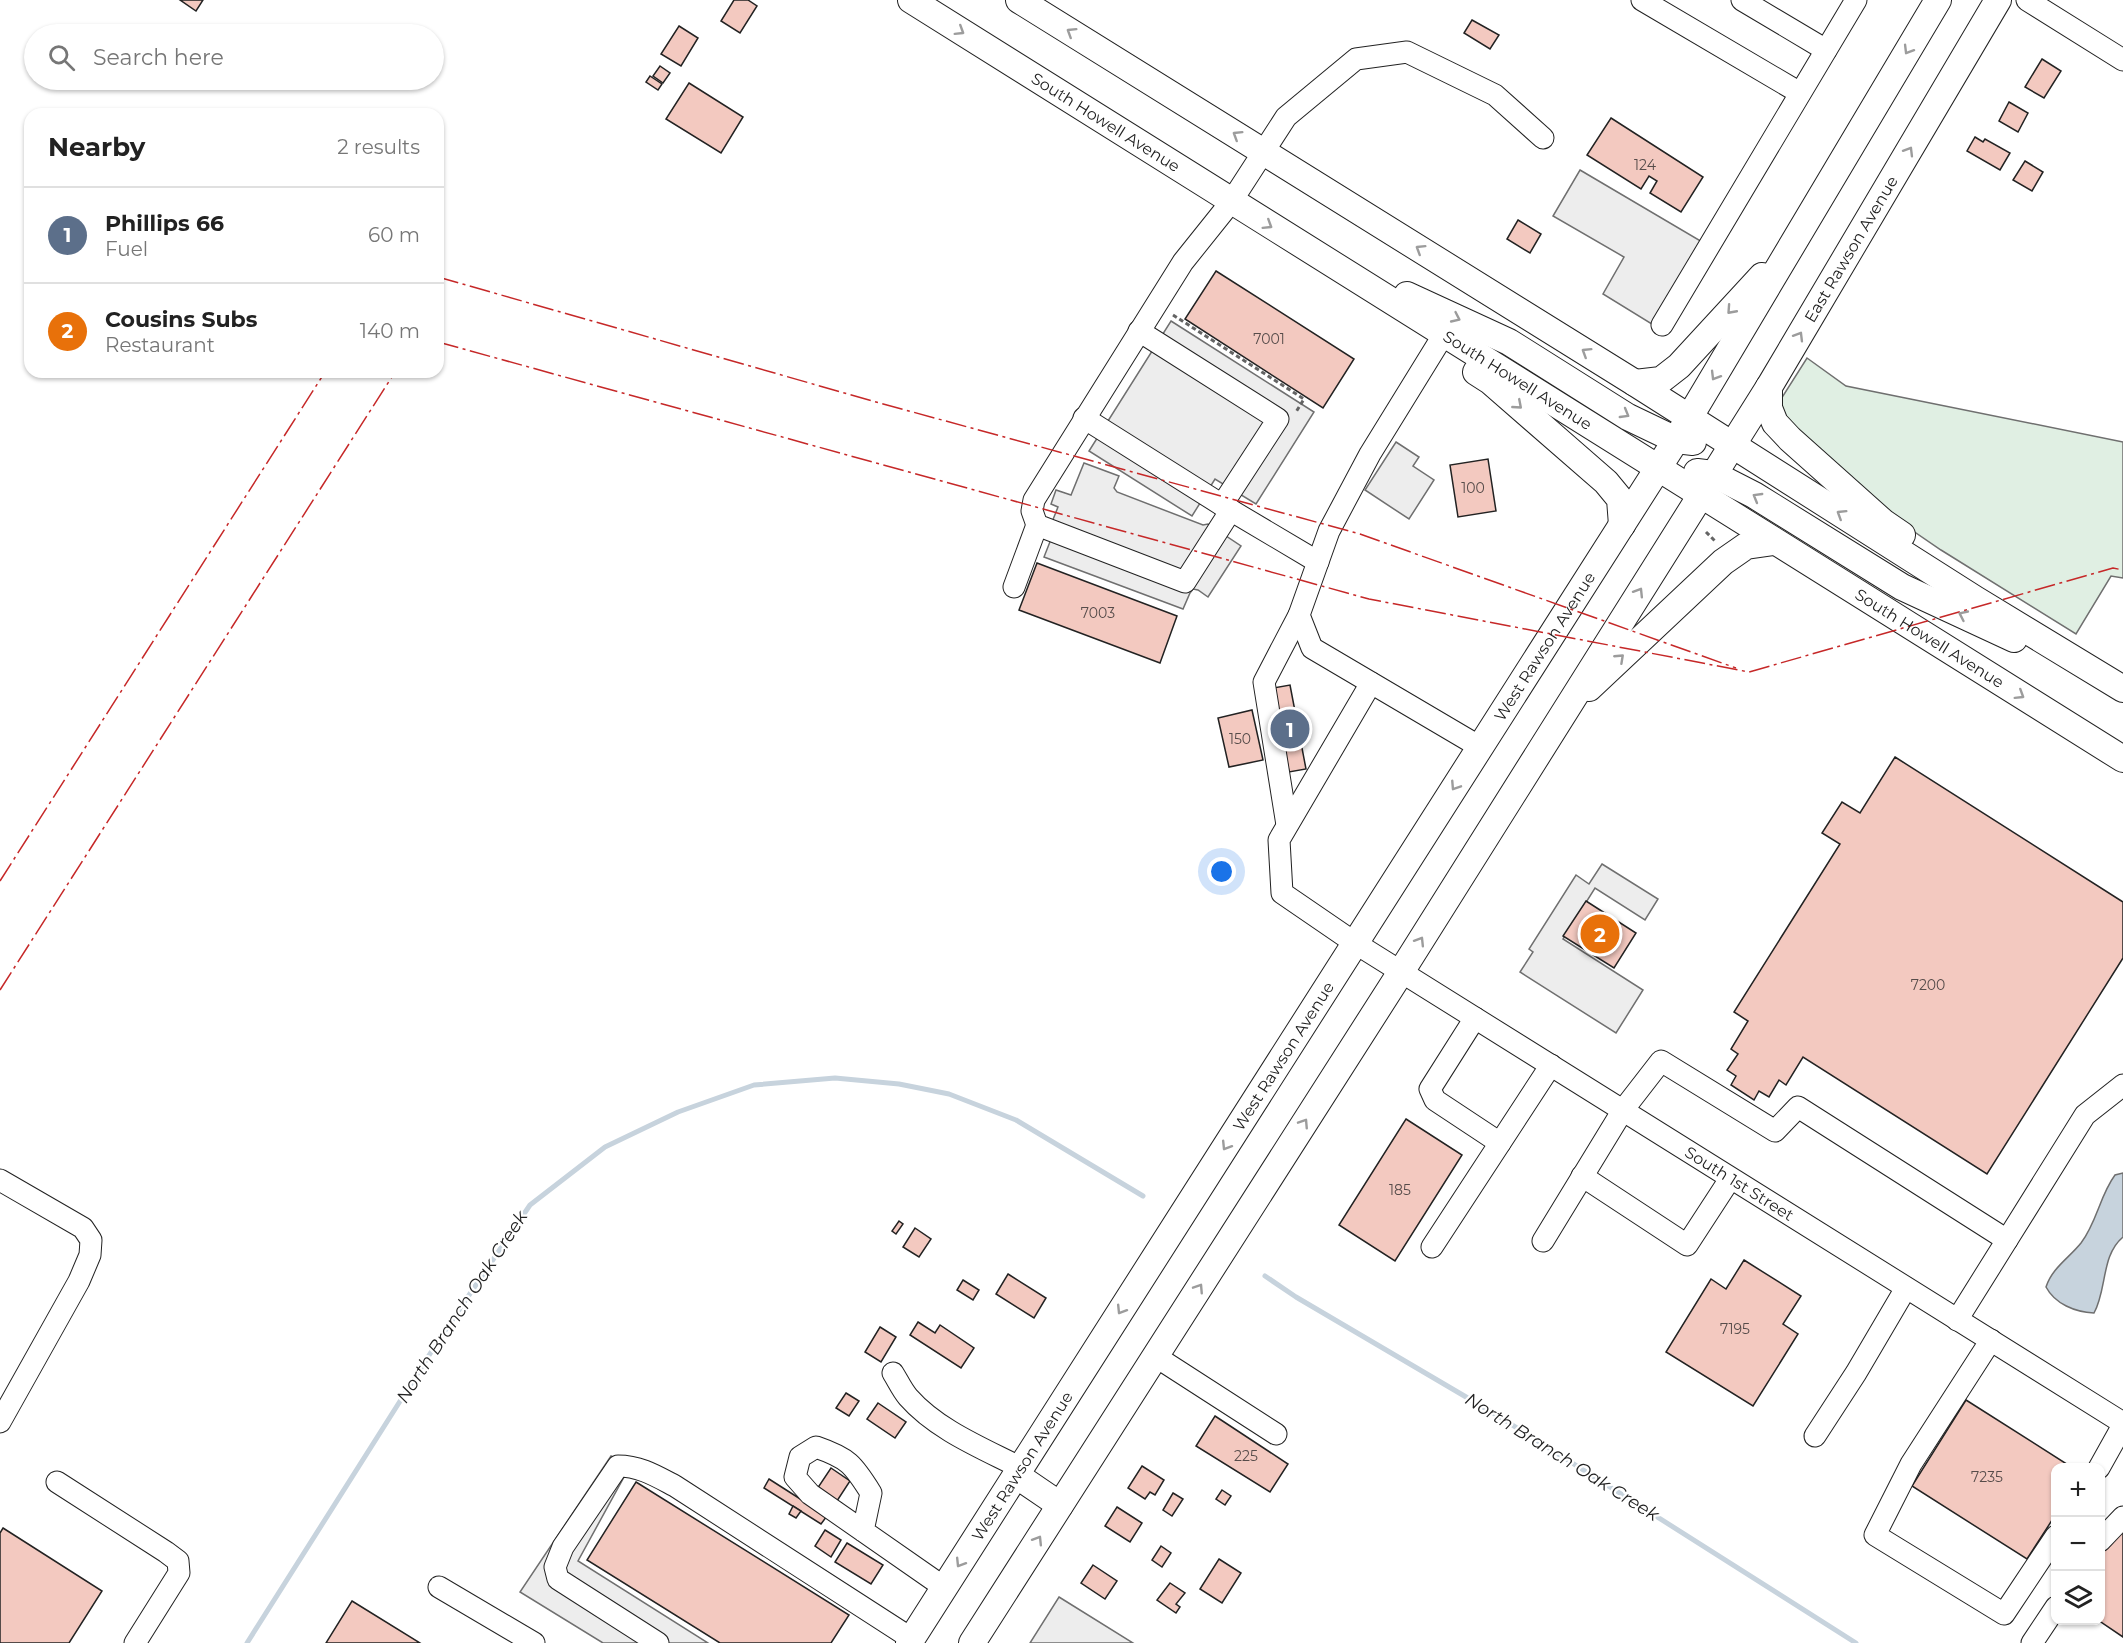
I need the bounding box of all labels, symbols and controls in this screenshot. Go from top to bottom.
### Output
search box [24,24,444,90]
one-way arrow [954,24,965,35]
one-way arrow [1067,28,1077,40]
icon: search [45,41,78,74]
text: Search here [93,44,224,71]
one-way arrow [1904,44,1916,54]
street label: South Howell Avenue [1028,69,1183,176]
text: Nearby [48,131,145,163]
one-way arrow [1232,132,1243,143]
text: 2 results [337,135,420,159]
one-way arrow [1902,146,1914,157]
house number: 124 [1634,156,1657,174]
street label: East Rawson Avenue [1801,173,1902,326]
text: Phillips 66 [105,210,224,237]
one-way arrow [1262,217,1272,229]
text: 1 [64,223,71,247]
text: 60 m [368,223,420,247]
text: Fuel [105,237,148,261]
one-way arrow [1416,245,1427,256]
one-way arrow [1727,303,1738,313]
text: Cousins Subs [105,306,257,333]
one-way arrow [1449,310,1460,322]
text: 2 [62,319,73,343]
text: 140 m [360,319,420,343]
street label: South Howell Avenue [1440,327,1595,434]
house number: 7001 [1253,330,1285,348]
one-way arrow [1792,332,1804,342]
text: Restaurant [105,333,215,357]
one-way arrow [1581,349,1592,360]
one-way arrow [1711,370,1722,380]
one-way arrow [1511,398,1522,409]
one-way arrow [1618,407,1629,419]
house number: 100 [1461,479,1485,497]
one-way arrow [1753,493,1763,504]
one-way arrow [1837,510,1847,522]
street label: West Rawson Avenue [1490,568,1599,725]
street label: South Howell Avenue [1852,585,2007,692]
one-way arrow [1631,588,1643,598]
house number: 7003 [1081,604,1115,622]
one-way arrow [1958,610,1969,622]
one-way arrow [1614,654,1624,665]
one-way arrow [2014,687,2024,699]
pin: 1 [1270,706,1310,752]
house number: 150 [1229,730,1251,748]
one-way arrow [1451,780,1463,790]
your location [1207,857,1236,886]
pin: 2 [1580,912,1620,956]
one-way arrow [1412,937,1424,947]
house number: 7200 [1911,976,1945,994]
street label: West Rawson Avenue [1229,978,1338,1135]
one-way arrow [1296,1119,1308,1129]
one-way arrow [1223,1139,1234,1150]
street label: South 1st Street [1681,1143,1798,1225]
house number: 185 [1389,1181,1411,1199]
water label: North Branch Oak Creek [392,1206,533,1407]
one-way arrow [1192,1283,1203,1294]
one-way arrow [1117,1304,1129,1314]
house number: 7195 [1720,1320,1750,1338]
street label: West Rawson Avenue [968,1388,1077,1544]
water label: North Branch Oak Creek [1461,1388,1664,1527]
house number: 225 [1234,1447,1258,1465]
map controls [2051,1463,2105,1625]
button: + [2051,1463,2105,1517]
house number: 7235 [1971,1468,2003,1486]
button: − [2051,1517,2105,1571]
one-way arrow [1030,1536,1041,1547]
one-way arrow [956,1557,968,1567]
button: layers [2051,1571,2105,1625]

